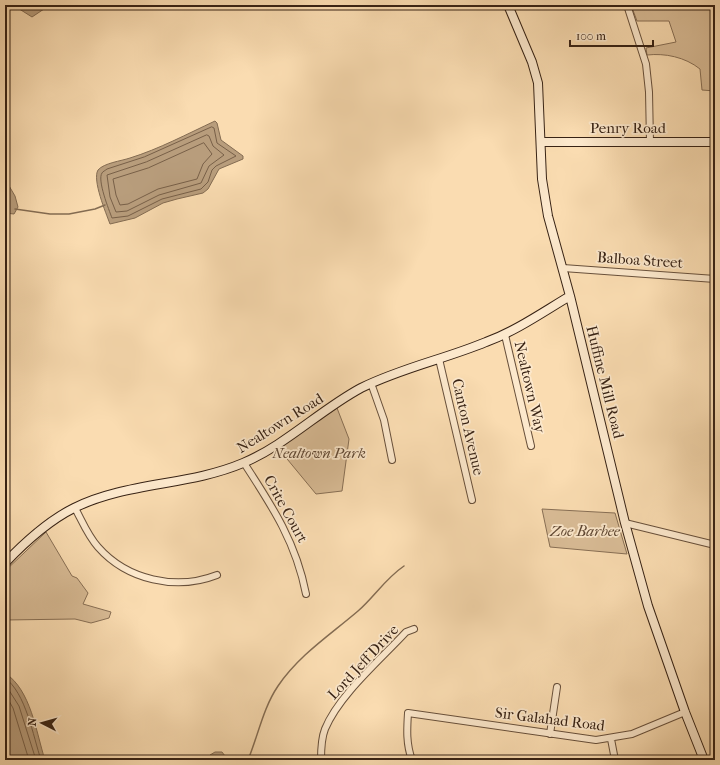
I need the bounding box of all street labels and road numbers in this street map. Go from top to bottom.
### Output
street label: Penry Road [590,119,667,137]
street label: Balboa Street [597,248,684,272]
street label: Huffine Mill Road [582,324,628,441]
street label: Nealtown Way [511,339,550,436]
street label: Canton Avenue [448,377,488,478]
street label: Nealtown Road [233,389,327,457]
street label: Crite Court [260,472,312,547]
street label: Lord Jeff Drive [324,620,403,703]
street label: Sir Galahad Road [494,703,607,735]

